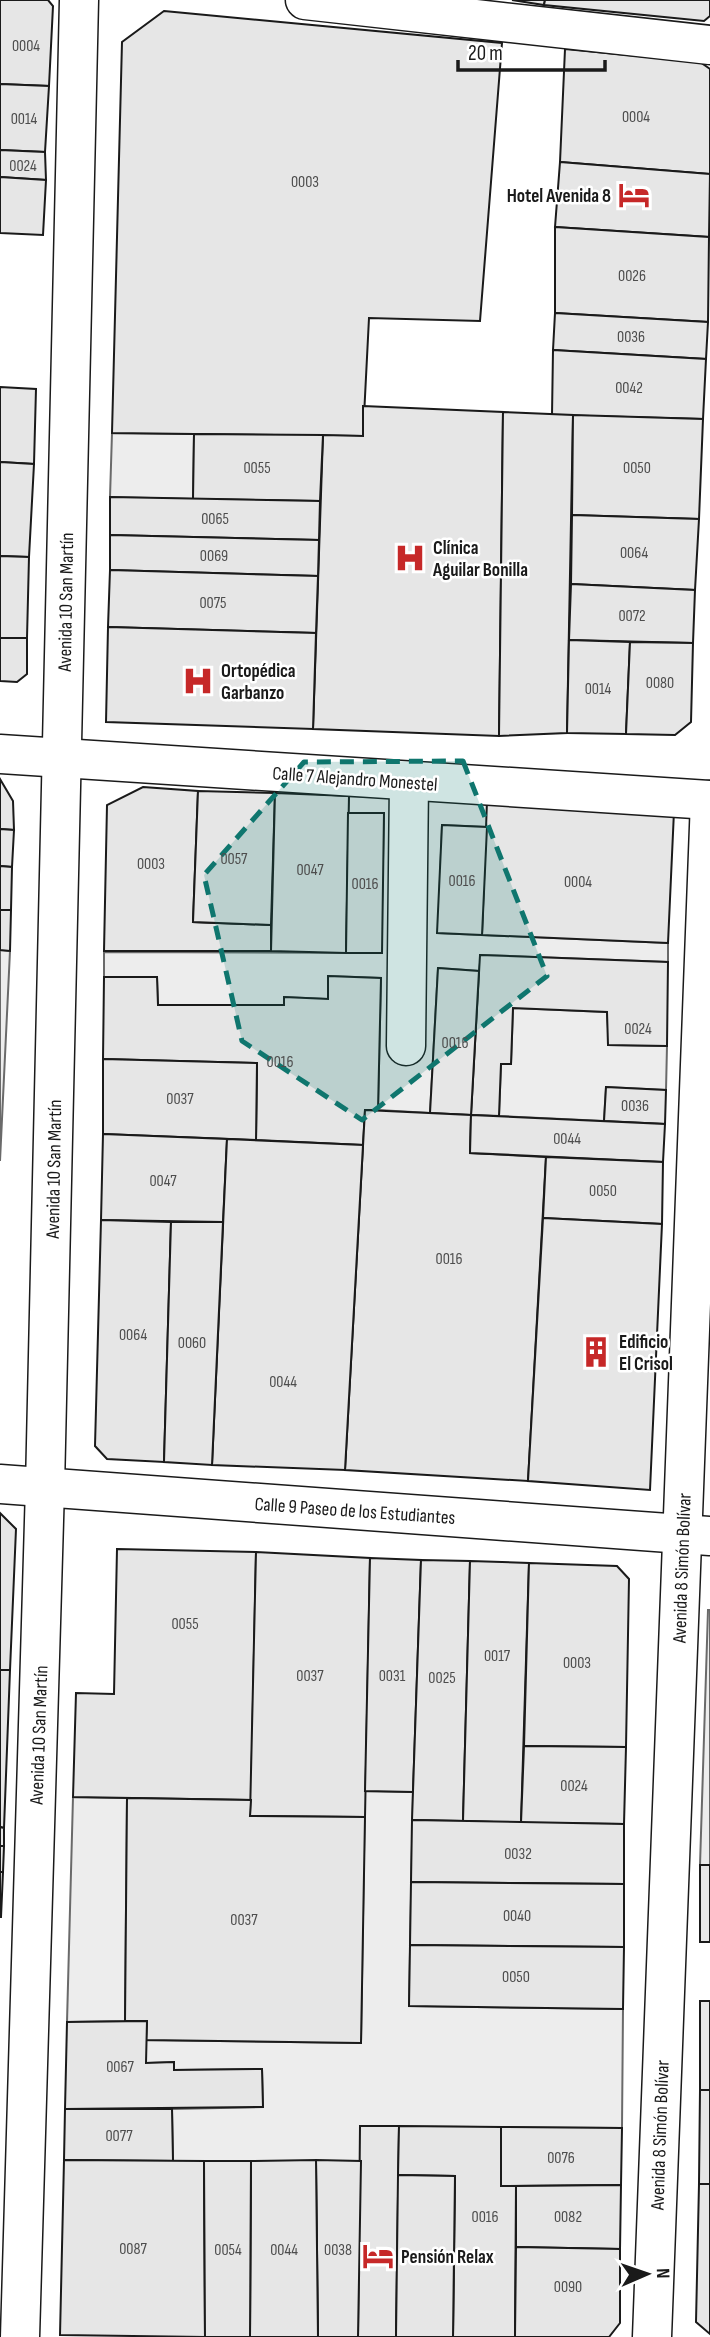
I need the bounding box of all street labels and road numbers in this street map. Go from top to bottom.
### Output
street label: Avenida 10 San Martín [54,532,79,673]
street label: Calle 7 Alejandro Monestel [272,762,438,797]
street label: Avenida 10 San Martín [42,1099,67,1240]
street label: Avenida 8 Simón Bolívar [668,1492,697,1644]
street label: Calle 9 Paseo de los Estudiantes [254,1493,456,1530]
street label: Avenida 10 San Martín [26,1665,53,1806]
street label: Avenida 8 Simón Bolívar [646,2059,675,2211]

